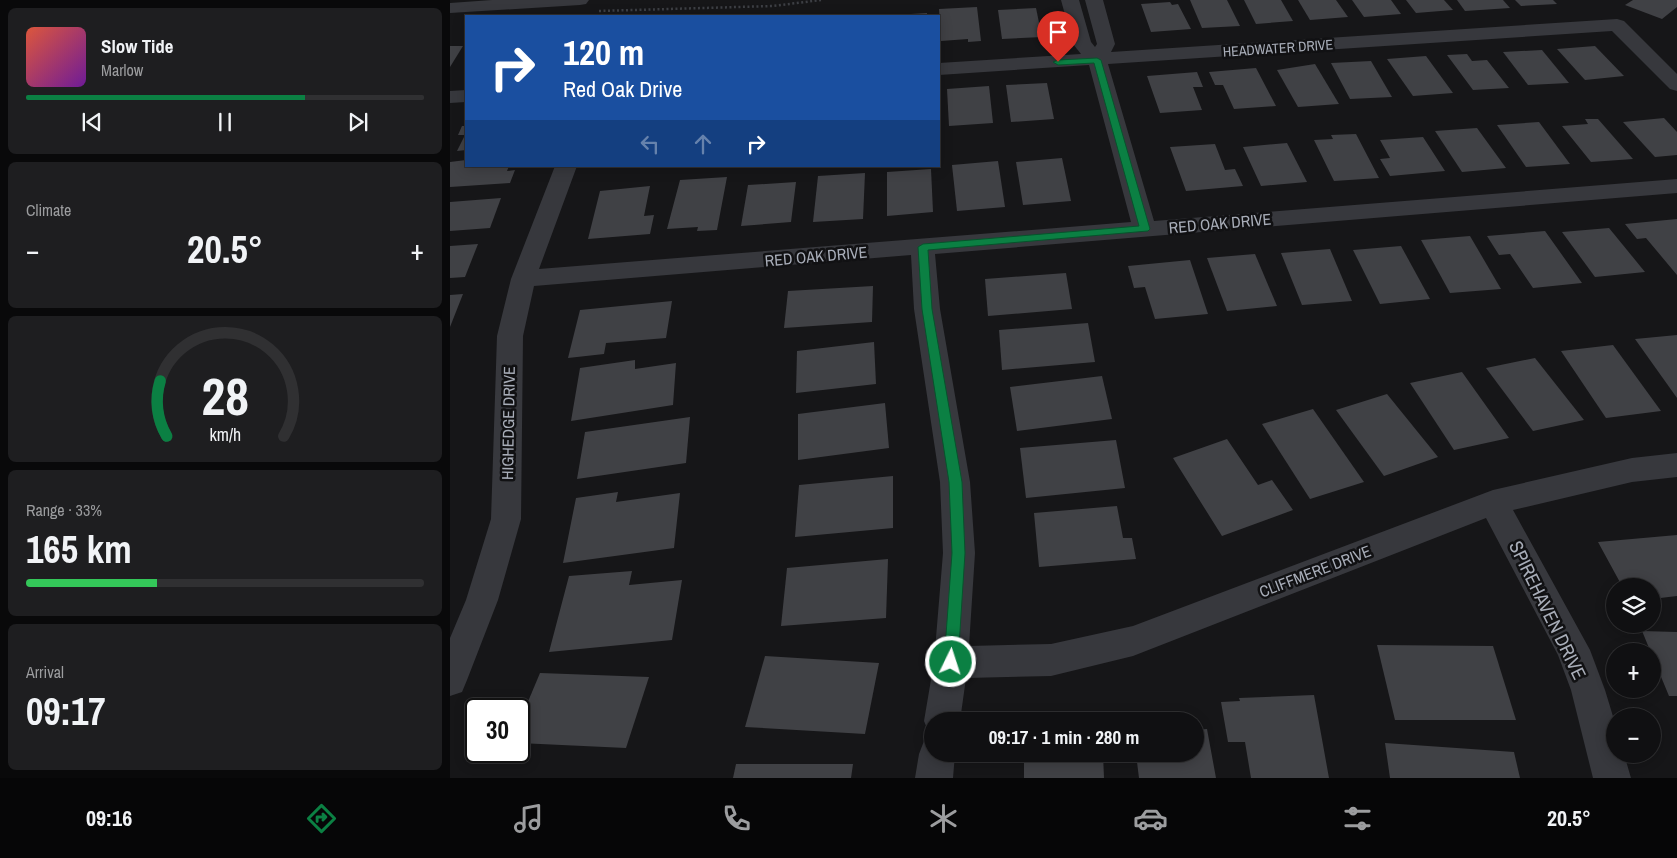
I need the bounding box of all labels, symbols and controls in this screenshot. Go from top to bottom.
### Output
pin [1037,11,1079,62]
icon: arrive [1044,18,1072,46]
text: 120 m [563,29,644,76]
text: Slow Tide [101,33,173,59]
icon: right [480,35,545,100]
street label: HEADWATER DRIVE [1222,35,1334,61]
text: Marlow [101,59,143,81]
text: Red Oak Drive [563,74,682,104]
icon: previous [78,108,106,136]
icon: pause [211,108,239,136]
icon: next [344,108,372,136]
icon: left [636,130,664,158]
icon: ahead [689,130,717,158]
icon: right [742,130,770,158]
text: Climate [26,199,71,221]
street label: RED OAK DRIVE [1168,208,1272,238]
text: 20.5° [187,224,263,275]
text: − [26,231,39,269]
text: + [411,231,424,269]
street label: RED OAK DRIVE [764,241,868,271]
text: 28 [201,361,249,431]
street label: HIGHEDGE DRIVE [496,366,520,480]
text: km/h [209,423,241,447]
text: Range · 33% [26,499,102,521]
text: 165 km [26,524,132,575]
street label: SPIREHAVEN DRIVE [1503,536,1593,684]
street label: CLIFFMERE DRIVE [1256,540,1374,602]
map controls [1606,578,1661,763]
button: layers [1606,578,1661,633]
position arrow [924,635,976,687]
button: + [1606,643,1661,698]
text: Arrival [26,661,64,683]
text: 09:17 [26,686,106,737]
speed limit sign: 30 [465,698,530,763]
button: − [1606,708,1661,763]
text: 09:17 · 1 min · 280 m [989,724,1139,750]
icon: directions [304,801,339,836]
icon: music [511,801,546,836]
icon: phone [719,801,754,836]
icon: climate [926,801,961,836]
icon: car [1133,801,1168,836]
icon: filters [1340,801,1375,836]
text: 09:16 [86,803,132,833]
text: 20.5° [1547,803,1591,833]

